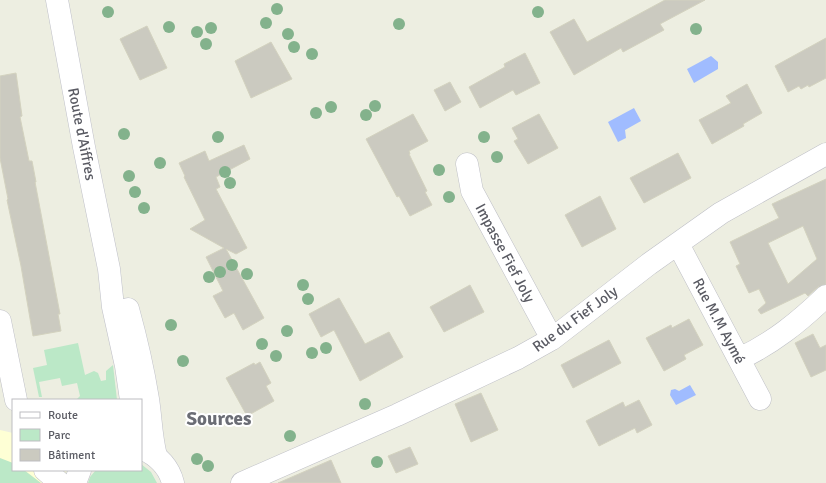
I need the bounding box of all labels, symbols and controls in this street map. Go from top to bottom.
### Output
street label: Route d'Aiffres [64,86,100,182]
street label: Impasse Fief Joly [471,201,539,305]
street label: Rue M.M Aymé [689,275,749,367]
street label: Rue du Fief Joly [529,282,621,356]
legend [12,399,142,471]
district label: Sources [187,407,251,431]
text: Route [48,408,78,423]
text: Parc [48,428,71,443]
text: Bâtiment [48,448,95,463]

